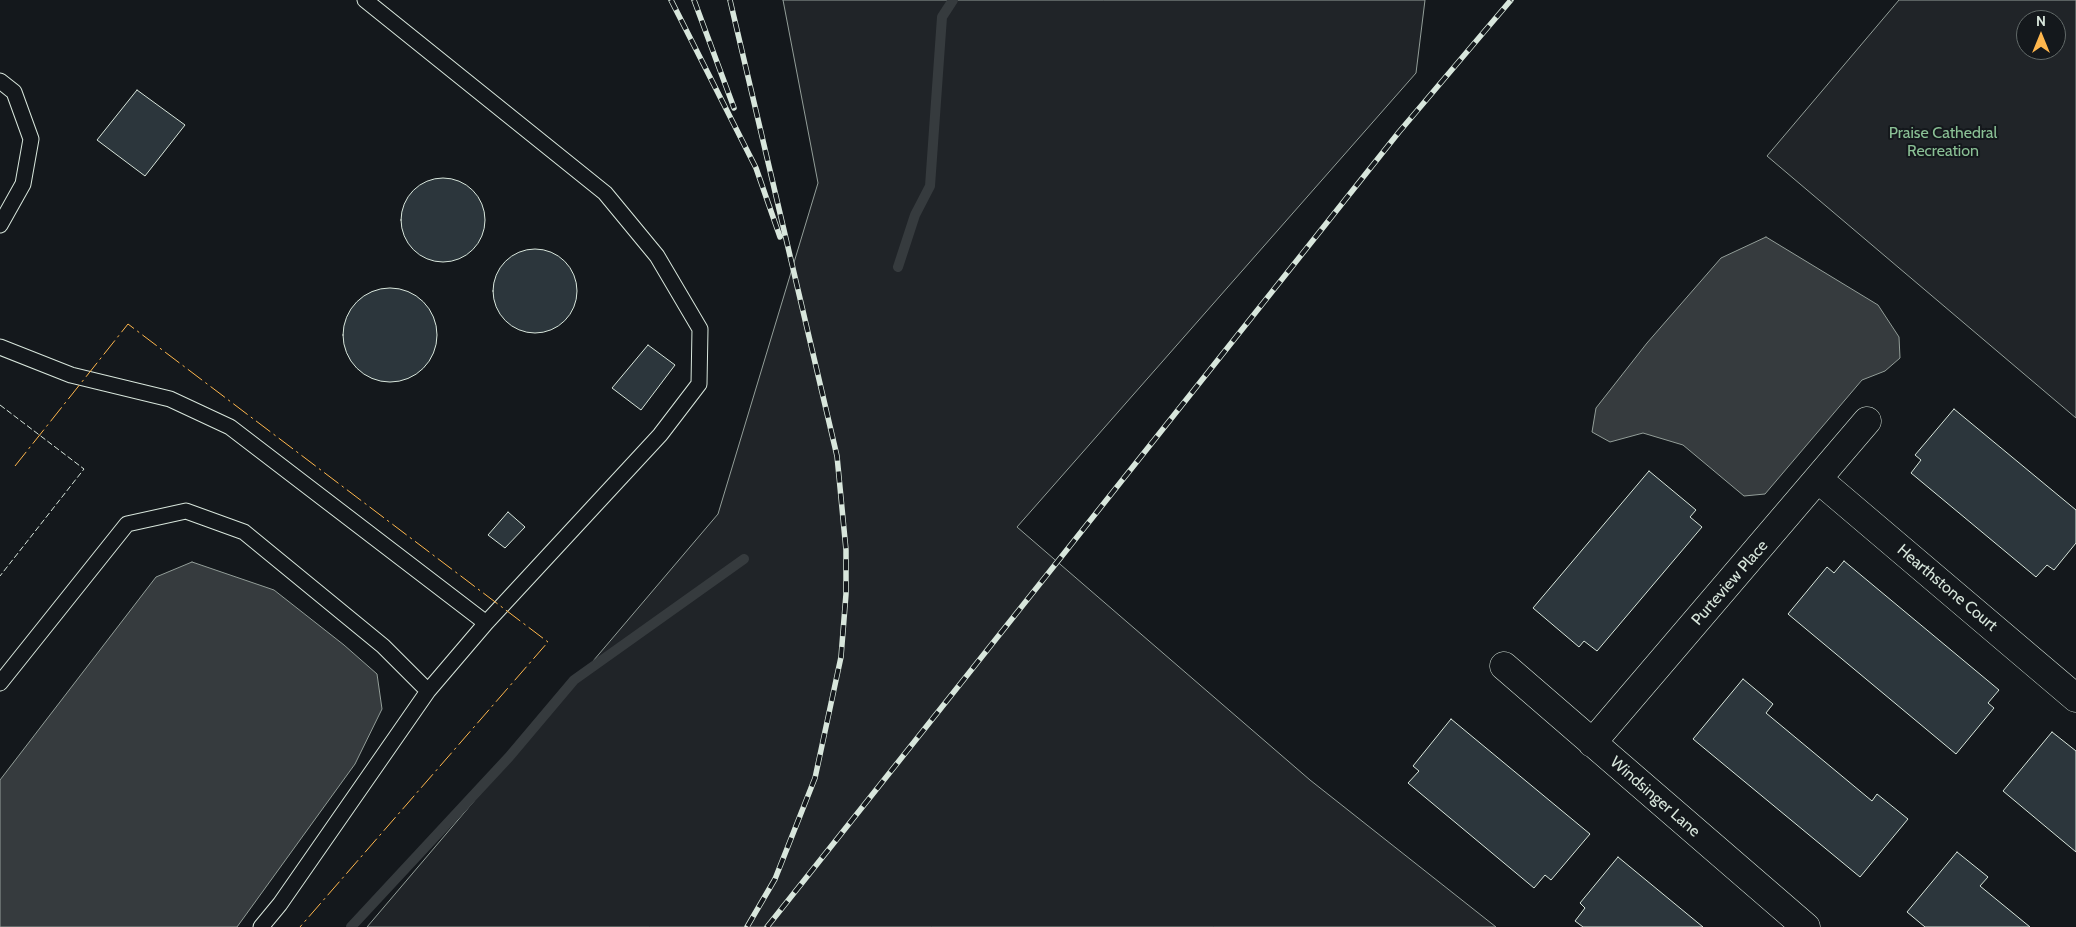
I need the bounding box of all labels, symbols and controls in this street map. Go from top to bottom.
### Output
north arrow [2016,10,2066,60]
text: N [2036,12,2046,30]
park label: Praise Cathedral Recreation [1889,123,1997,161]
street label: Purteview Place [1688,537,1772,629]
street label: Hearthstone Court [1893,541,2001,635]
street label: Windsinger Lane [1606,753,1704,841]

